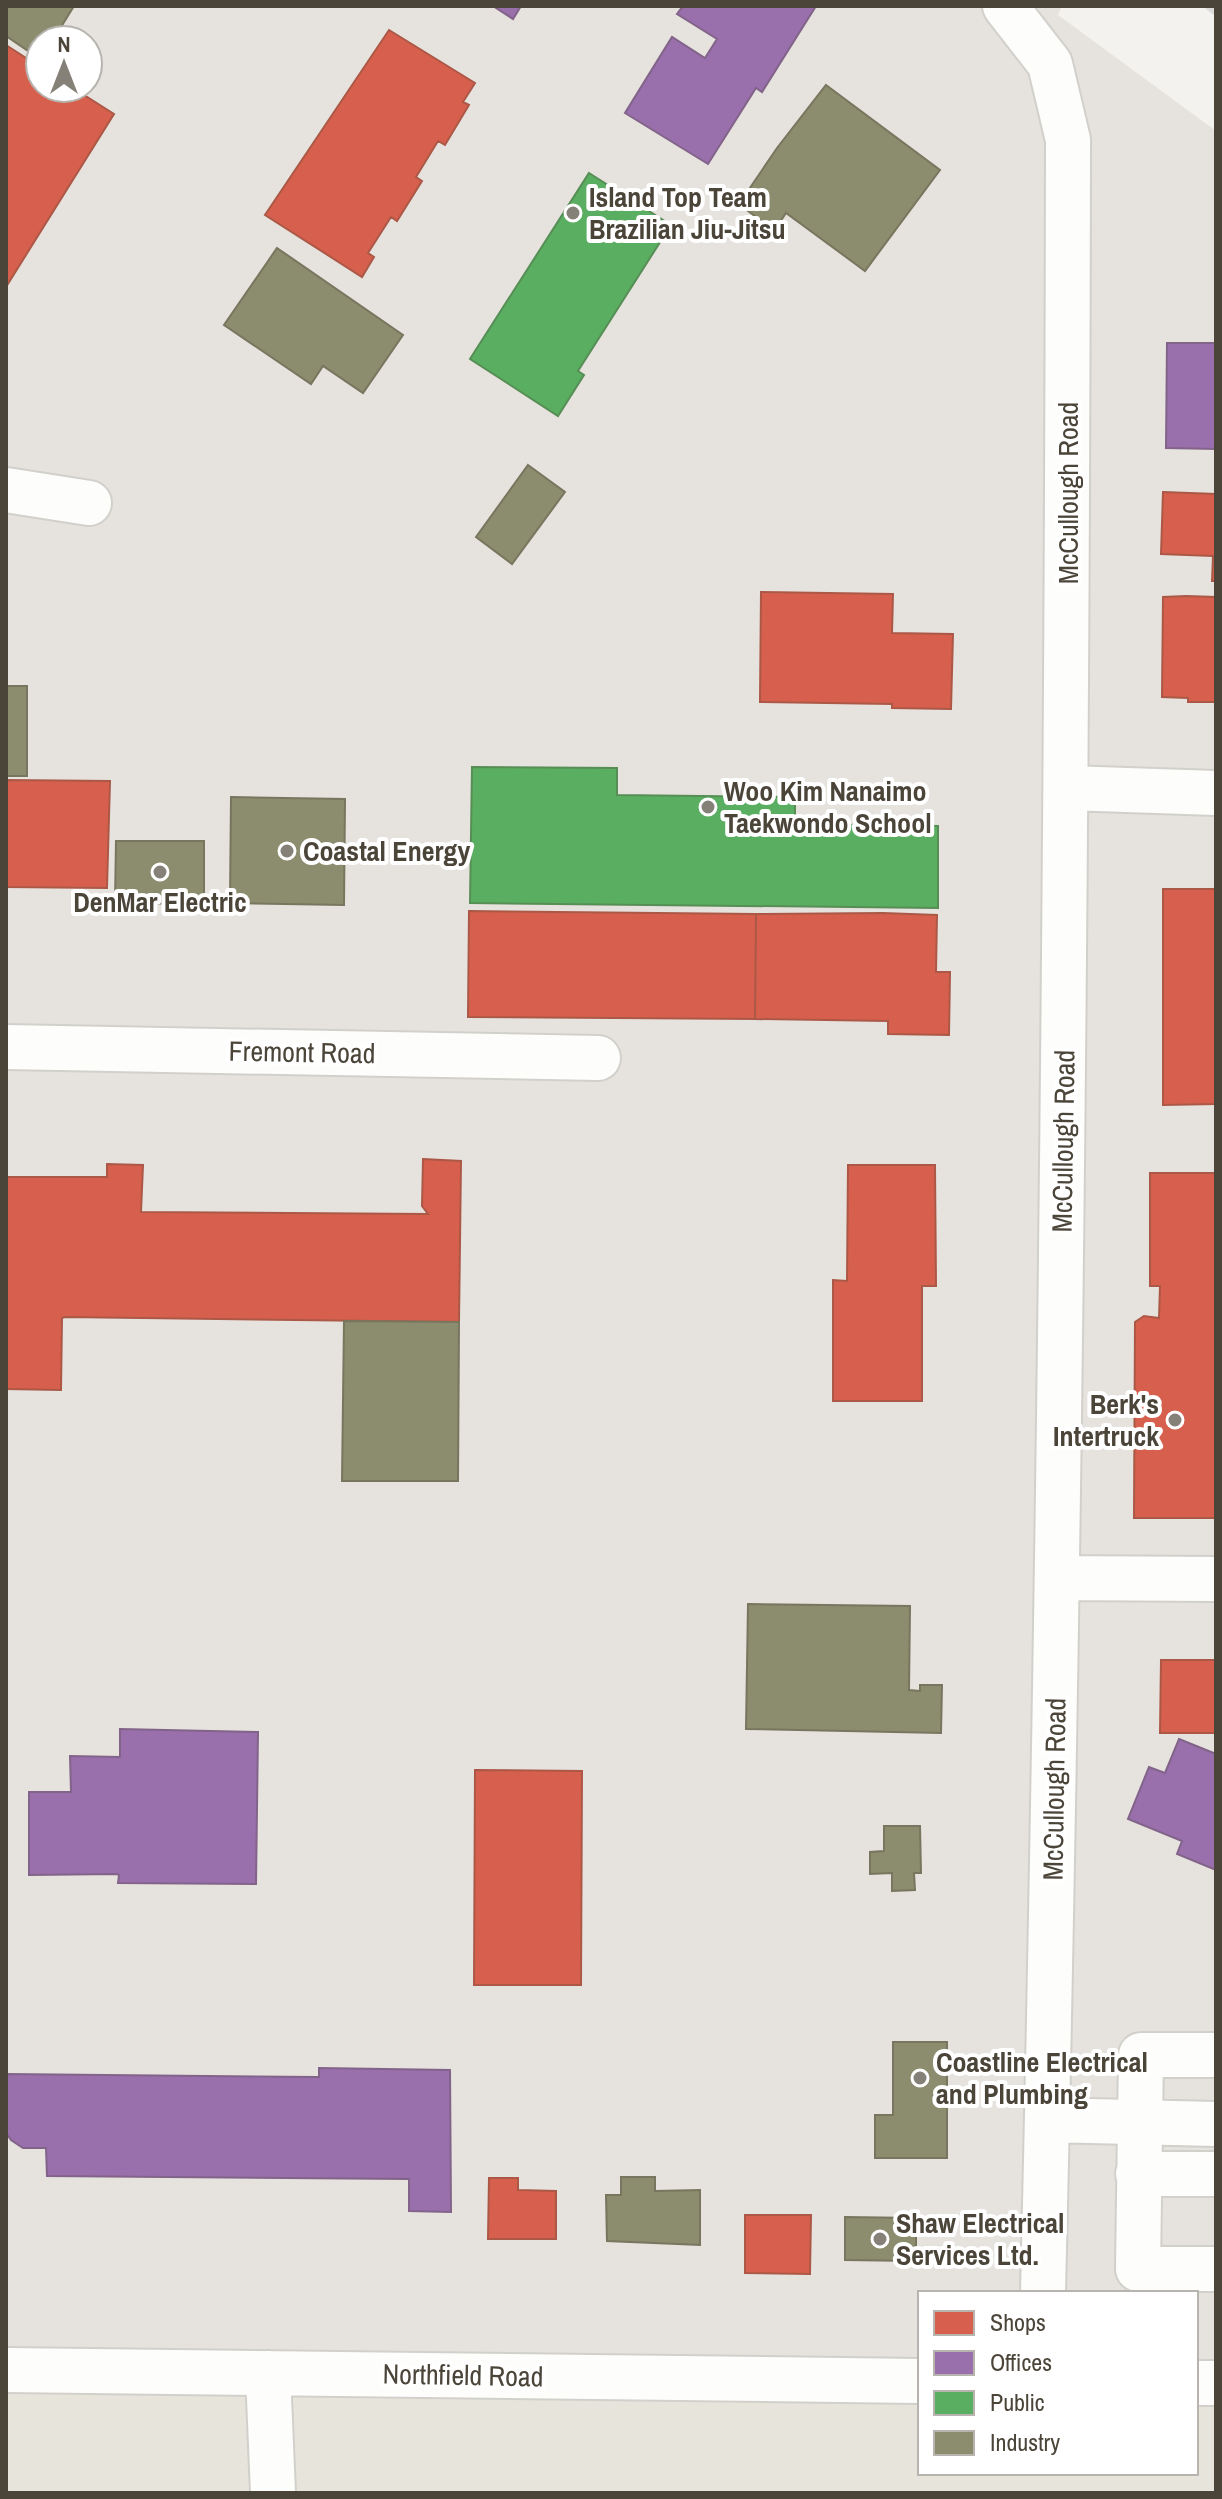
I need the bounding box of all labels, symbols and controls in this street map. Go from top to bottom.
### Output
north arrow [24,24,104,104]
text: N [57,29,71,59]
place label: Island Top Team Brazilian Jiu-Jitsu [589,178,786,248]
marker: Island Top Team Brazilian Jiu-Jitsu [564,204,582,222]
street label: McCullough Road [1049,402,1087,584]
place label: Woo Kim Nanaimo Taekwondo School [724,772,932,842]
marker: Woo Kim Nanaimo Taekwondo School [699,798,717,816]
place label: Coastal Energy [303,832,470,870]
marker: Coastal Energy [278,842,296,860]
marker: DenMar Electric [151,863,169,881]
place label: DenMar Electric [73,883,247,921]
street label: Fremont Road [228,1032,376,1072]
street label: McCullough Road [1042,1049,1084,1233]
place label: Berk's Intertruck [1053,1385,1159,1455]
marker: Berk's Intertruck [1166,1411,1184,1429]
street label: McCullough Road [1033,1697,1075,1881]
place label: Coastline Electrical and Plumbing [936,2043,1148,2113]
marker: Coastline Electrical and Plumbing [911,2069,929,2087]
place label: Shaw Electrical Services Ltd. [896,2204,1064,2274]
marker: Shaw Electrical Services Ltd. [871,2230,889,2248]
legend [918,2291,1198,2475]
text: Shops [990,2306,1046,2338]
text: Offices [990,2346,1052,2378]
street label: Northfield Road [382,2355,544,2395]
text: Public [990,2386,1045,2418]
text: Industry [990,2426,1060,2458]

